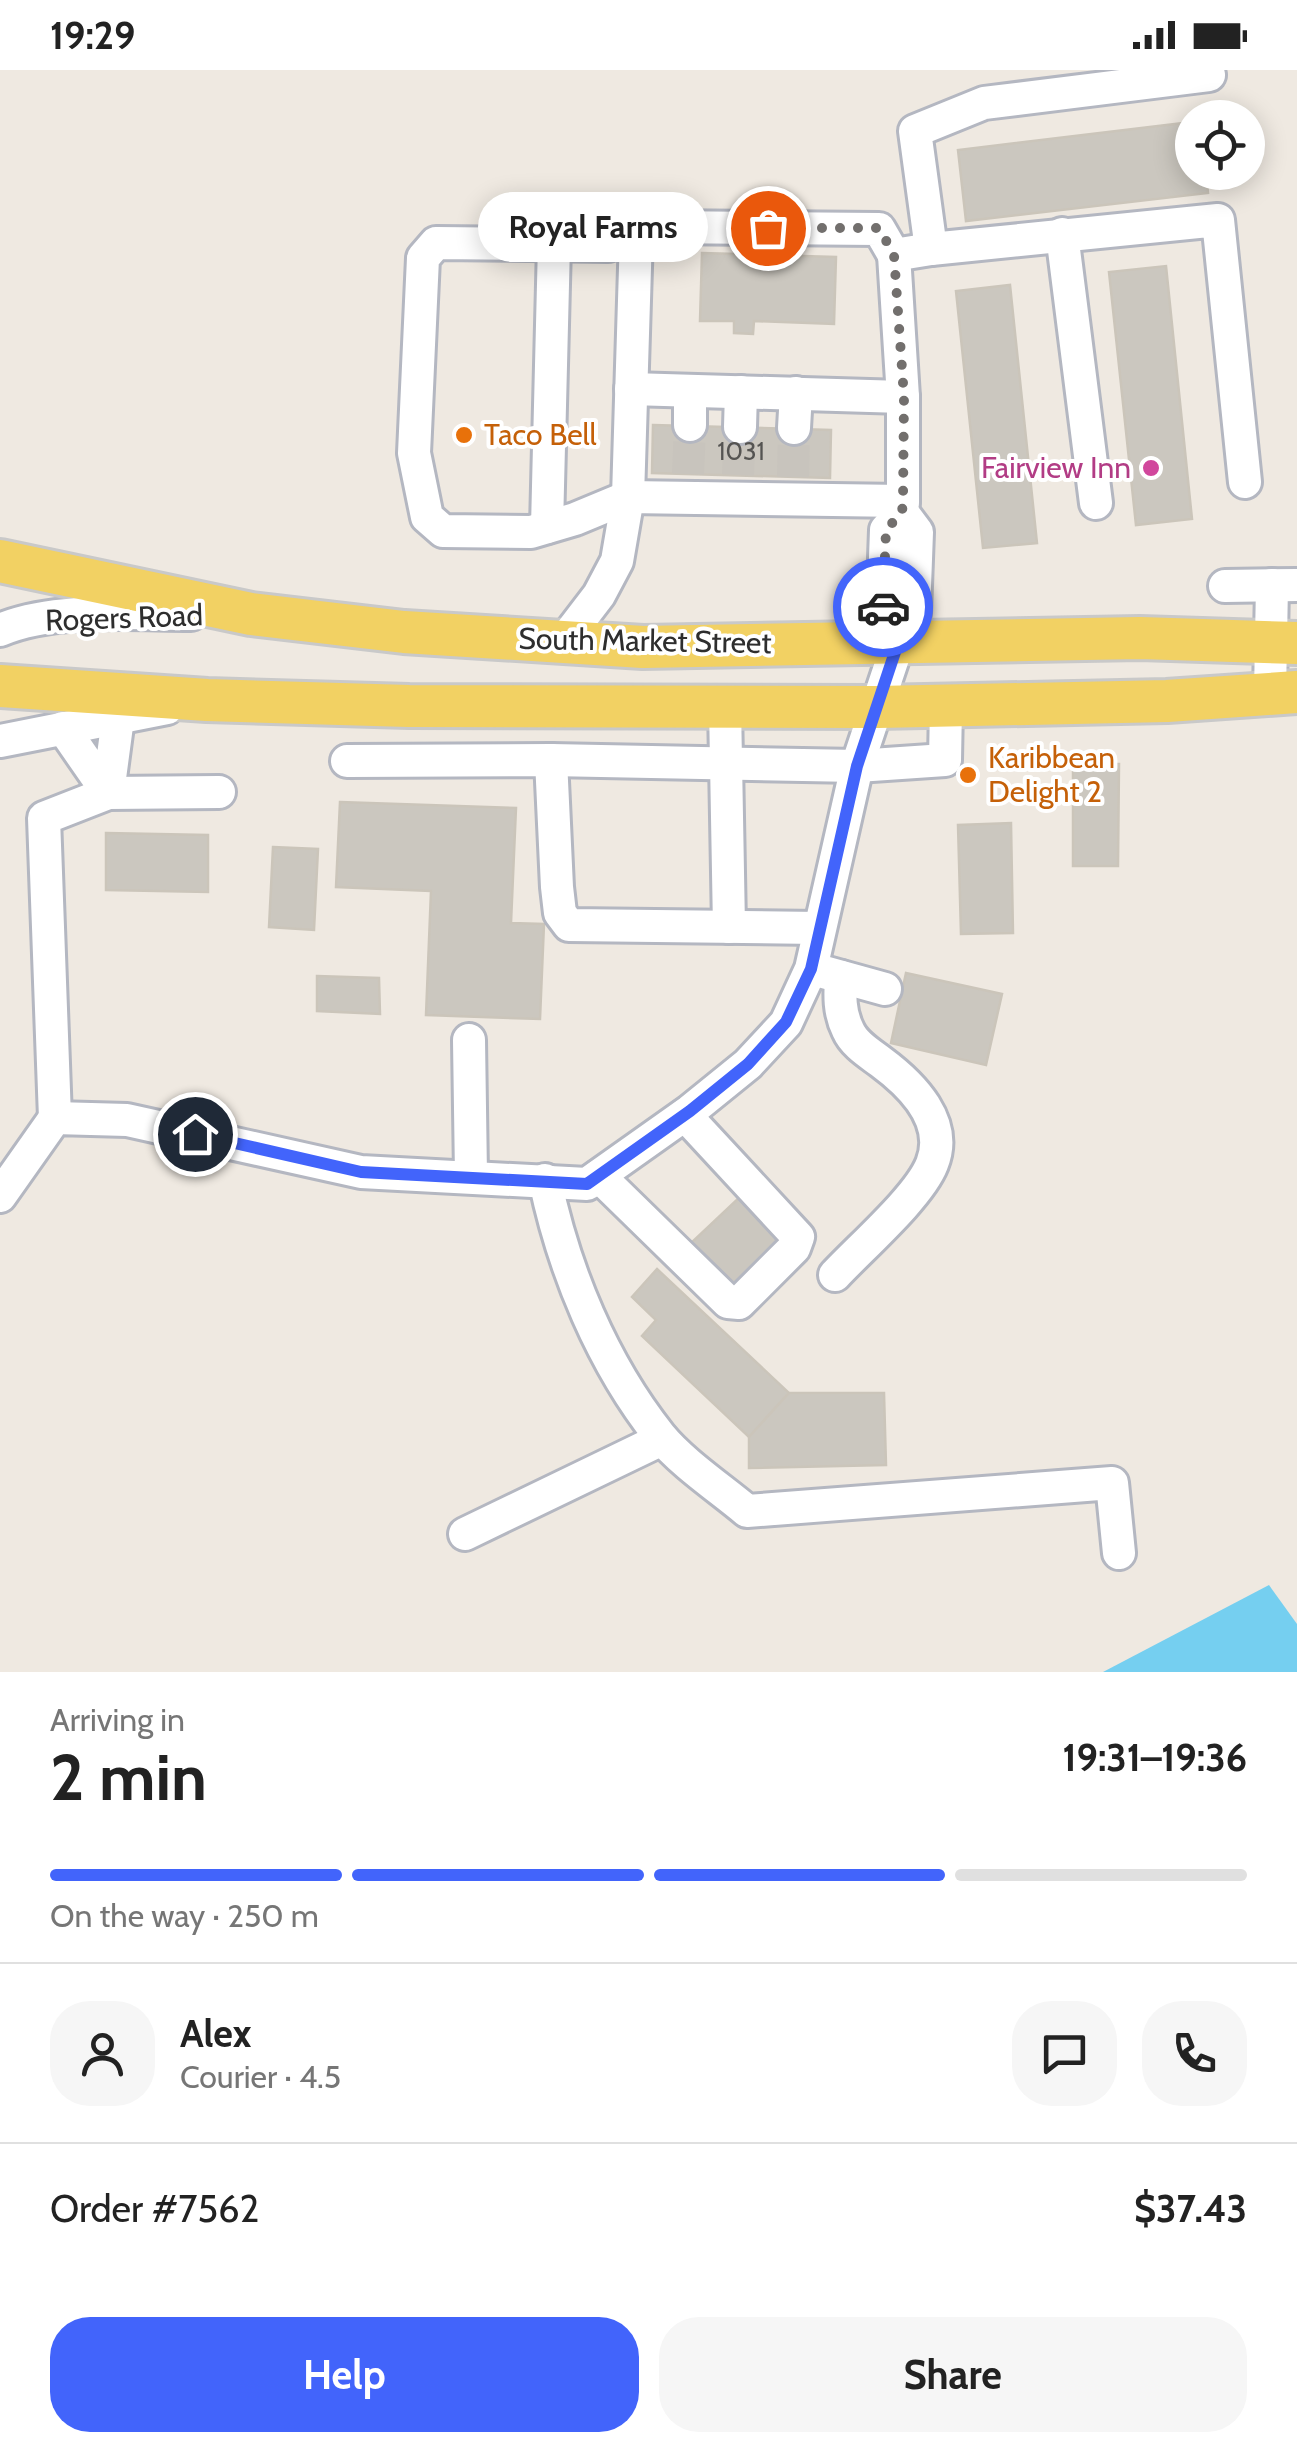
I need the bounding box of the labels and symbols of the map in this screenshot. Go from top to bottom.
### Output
pin [726,186,811,271]
callout: Royal Farms [478,193,708,263]
place label: Taco Bell [484,416,597,453]
marker: Taco Bell [453,424,475,446]
house number: 1031 [717,436,765,466]
place label: Fairview Inn [981,449,1131,486]
marker: Fairview Inn [1140,457,1162,479]
courier [833,557,933,657]
street label: Rogers Road [44,596,204,639]
street label: South Market Street [518,620,772,661]
place label: Karibbean Delight 2 [988,739,1115,810]
marker: Karibbean Delight 2 [957,764,979,786]
pin [153,1092,238,1177]

